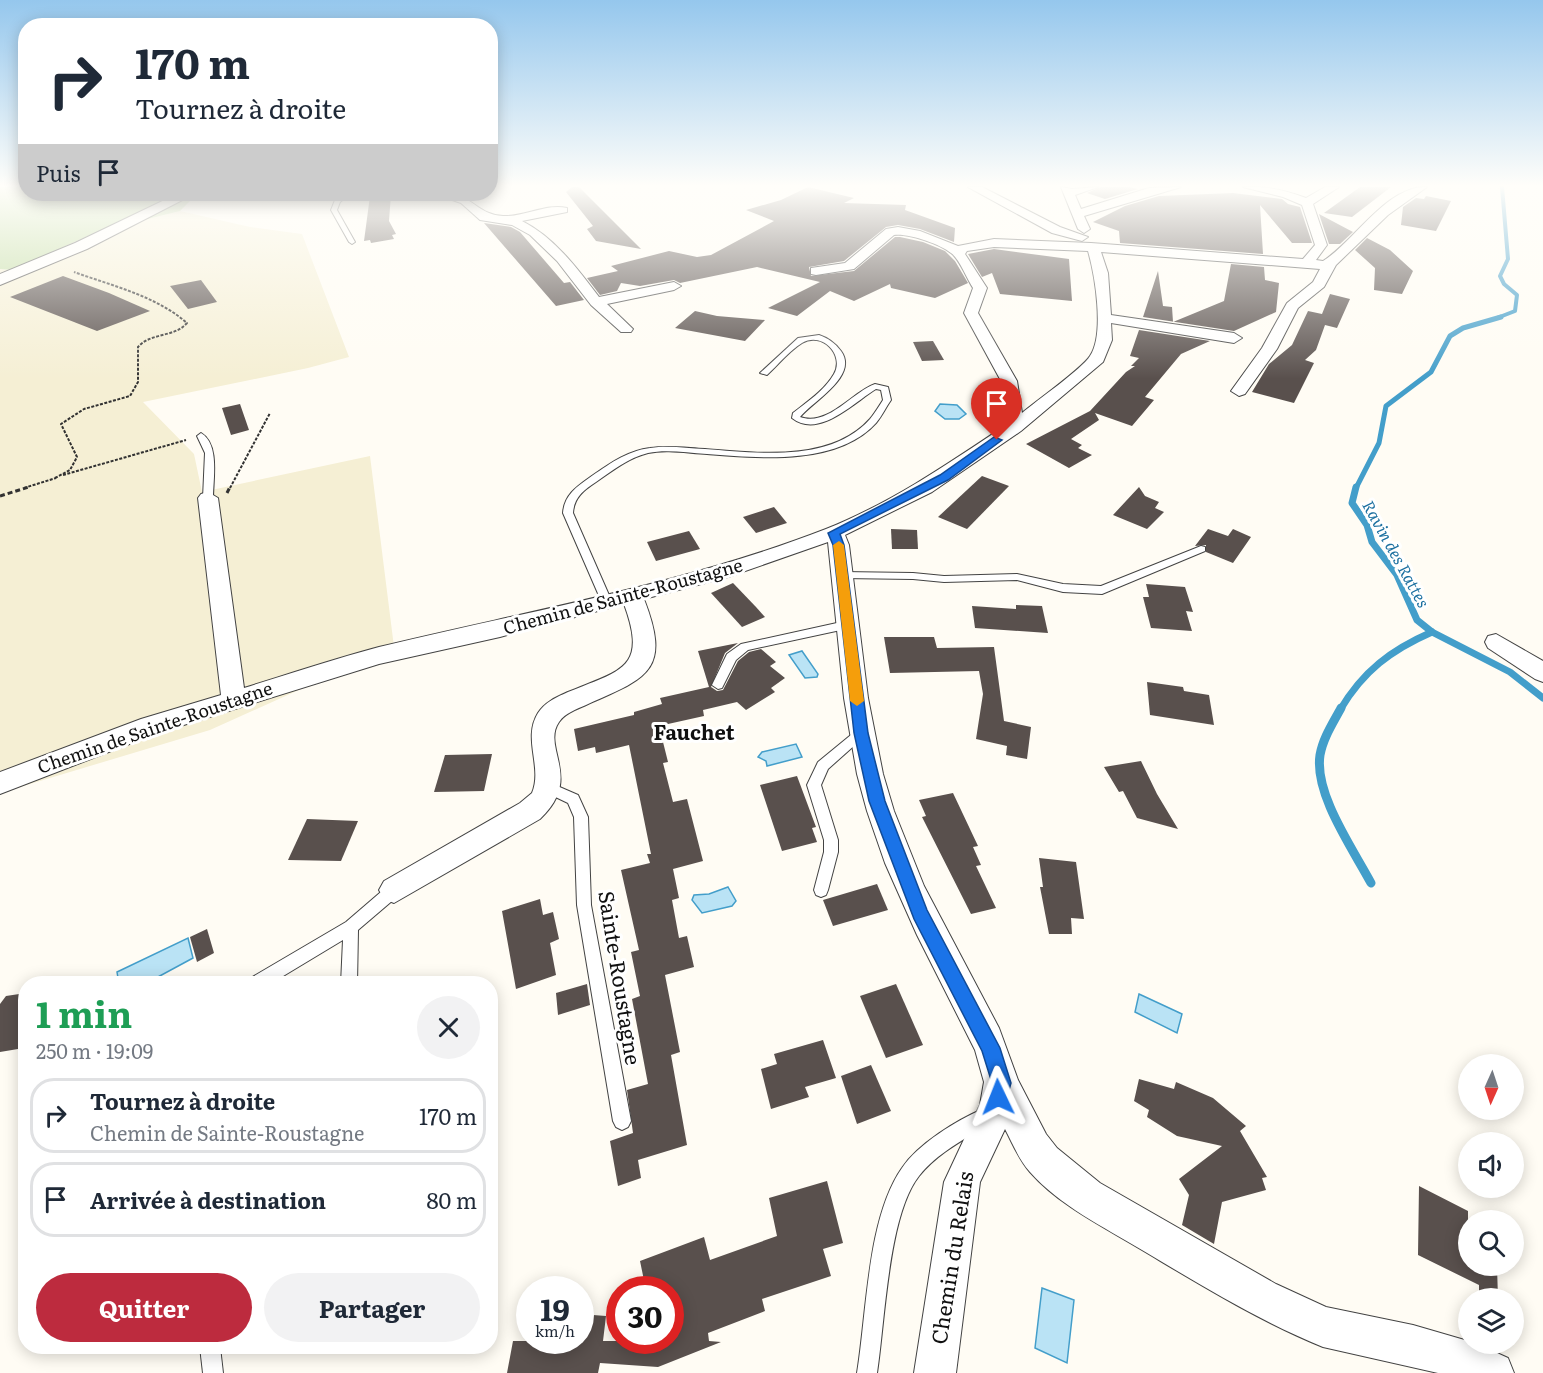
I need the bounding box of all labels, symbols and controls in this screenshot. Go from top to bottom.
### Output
text: 170 m [135,30,250,92]
icon: right [36,42,114,120]
text: Tournez à droite [135,87,346,127]
text: Puis [36,156,80,189]
icon: arrive [92,156,125,189]
pin [971,378,1022,440]
icon: arrive [980,387,1013,420]
water label: Ravin des Rattes [1357,496,1436,611]
street label: Chemin de Sainte-Roustagne [500,551,745,641]
street label: Chemin de Sainte-Roustagne [33,674,276,780]
district label: Fauchet [654,716,735,746]
street label: Sainte-Roustagne [592,888,651,1067]
text: 1 min [36,986,132,1039]
button: close [417,996,480,1059]
text: 250 m · 19:09 [36,1035,153,1065]
north arrow [1458,1054,1524,1120]
map controls [1458,1054,1524,1354]
position arrow [966,1065,1030,1129]
text: Tournez à droite [90,1084,275,1117]
icon: right [39,1099,72,1132]
text: 170 m [419,1099,477,1132]
text: Chemin de Sainte-Roustagne [90,1117,364,1147]
button: sound [1458,1132,1524,1198]
street label: Chemin du Relais [922,1169,979,1346]
icon: arrive [39,1183,72,1216]
text: Arrivée à destination [90,1183,326,1216]
text: 80 m [426,1183,477,1216]
button: search [1458,1210,1524,1276]
button: Quitter [36,1273,252,1342]
button: Partager [264,1273,480,1342]
speed limit sign: 30 [606,1276,684,1354]
text: 19 [540,1286,570,1330]
button: layers [1458,1288,1524,1354]
text: km/h [535,1319,575,1342]

